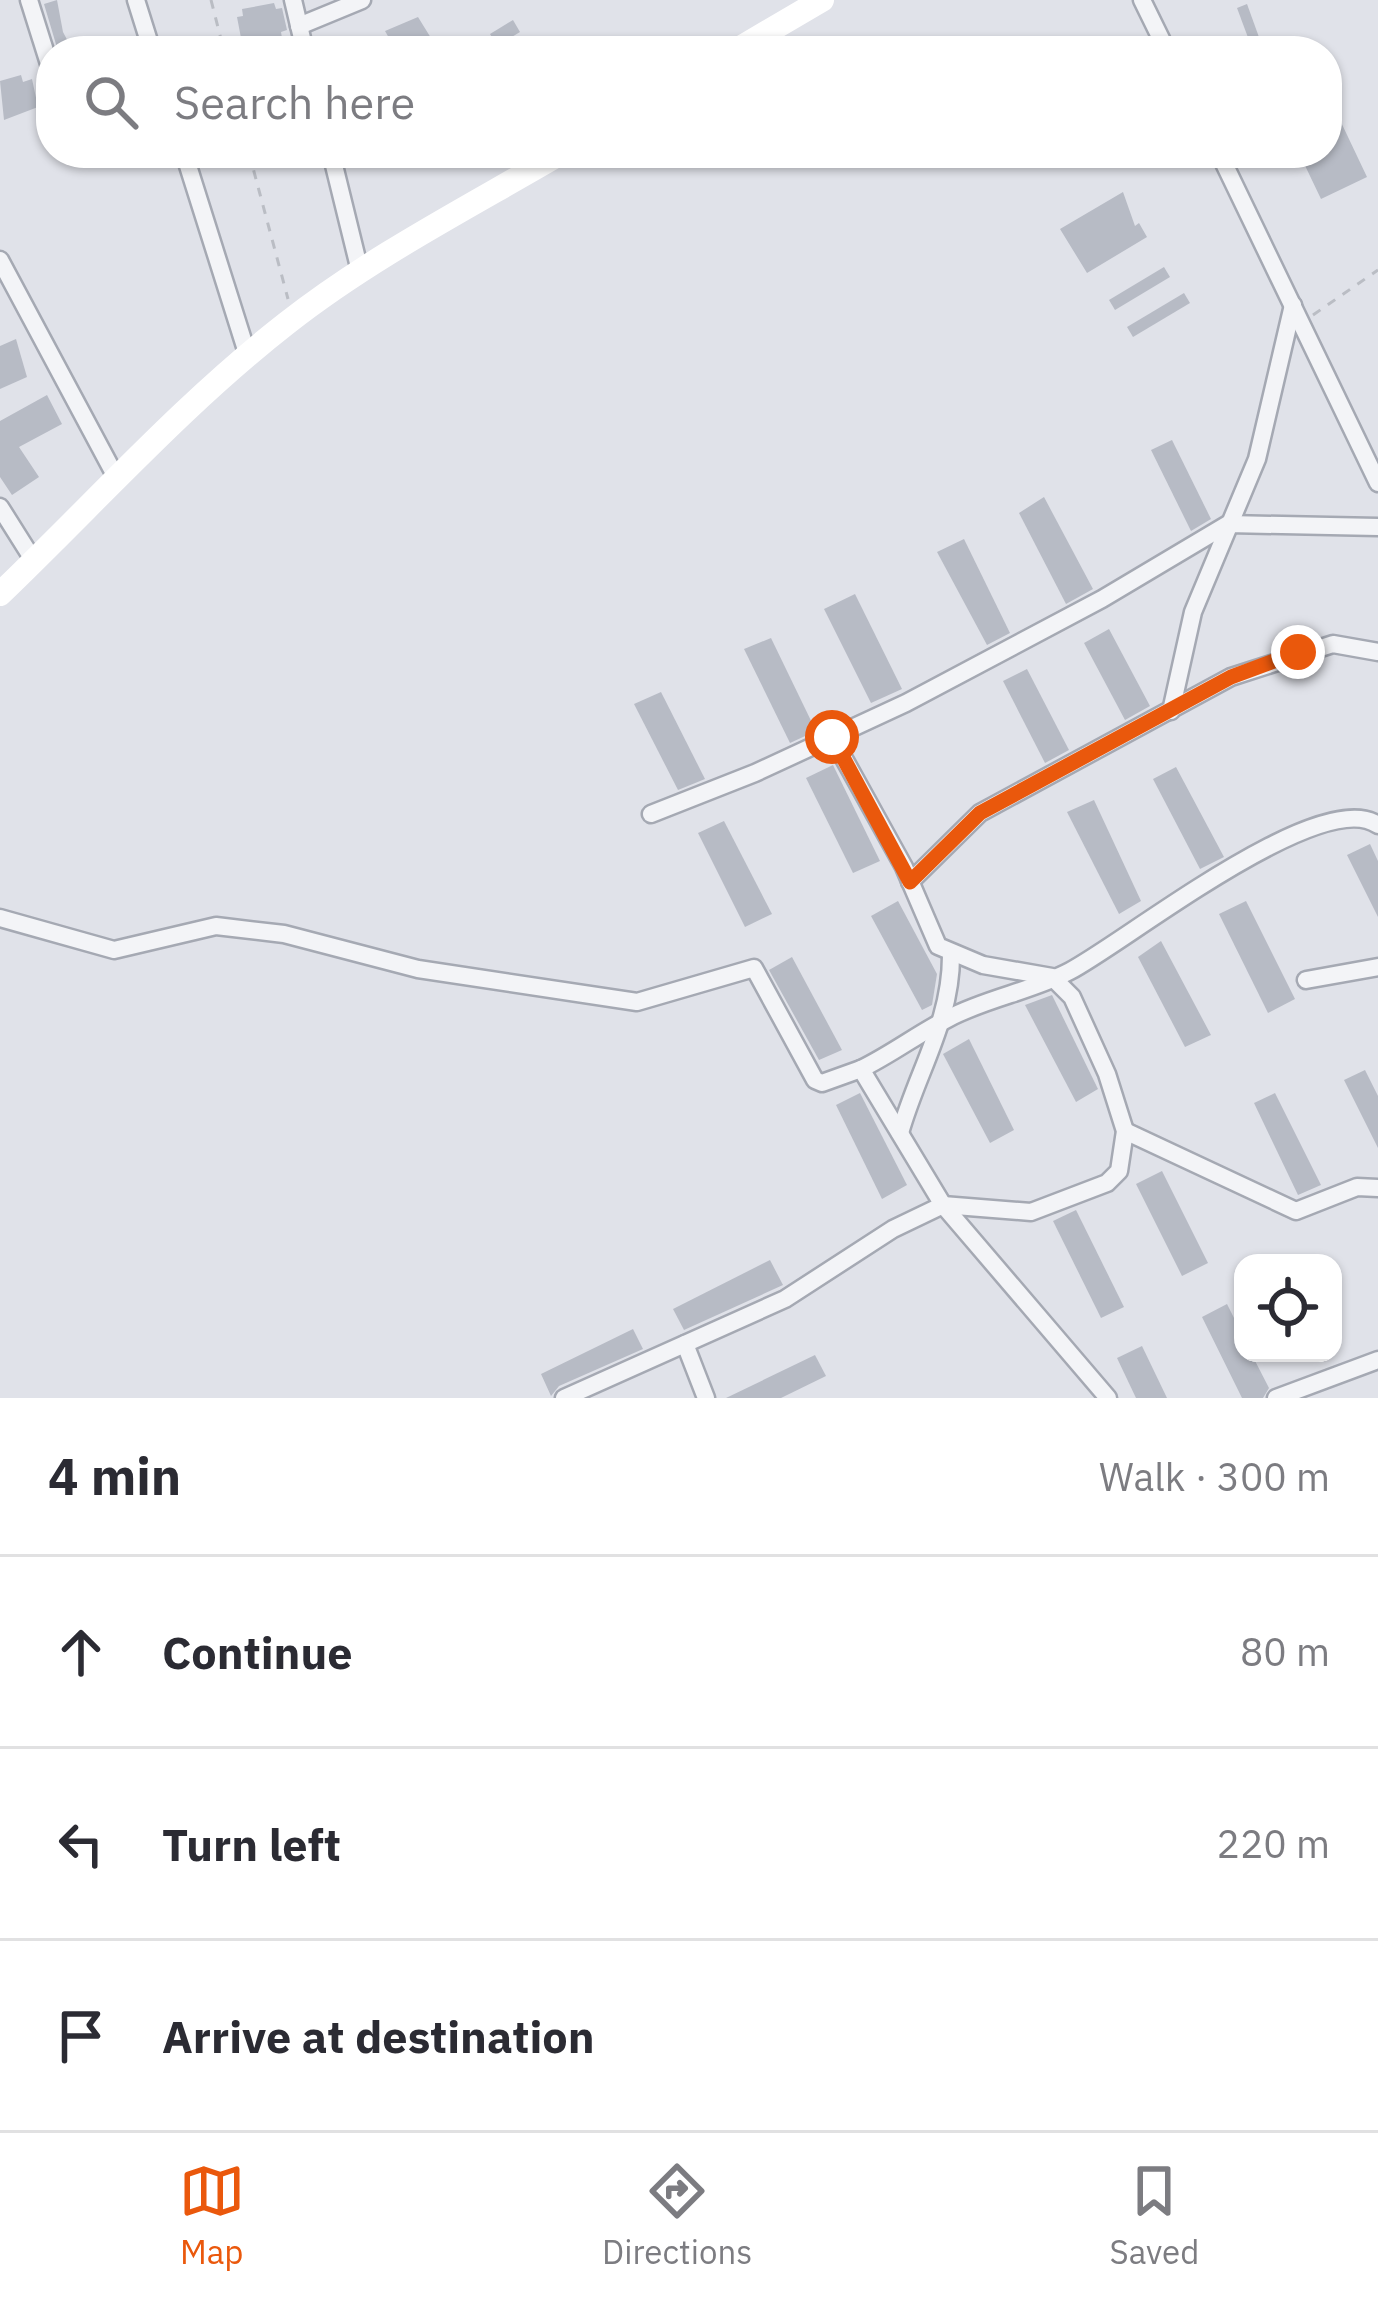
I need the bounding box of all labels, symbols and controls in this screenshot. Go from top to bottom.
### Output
search box [36,36,1342,168]
icon: search [78,69,144,135]
text: Search here [174,73,415,131]
route end [1271,625,1325,679]
route start [805,710,859,764]
map controls [1234,1254,1342,1362]
button: locate [1234,1254,1342,1362]
text: 4 min [48,1443,181,1509]
text: Walk · 300 m [1099,1451,1330,1502]
icon: ahead [48,1619,114,1685]
text: Continue [162,1623,353,1681]
text: 80 m [1240,1626,1330,1677]
icon: left [48,1811,114,1877]
text: Turn left [162,1815,341,1873]
text: 220 m [1217,1818,1330,1869]
icon: arrive [48,2003,114,2069]
text: Arrive at destination [162,2007,595,2065]
tab: Map [179,2158,245,2273]
tab: Directions [602,2158,752,2273]
tab: Saved [1110,2158,1199,2273]

